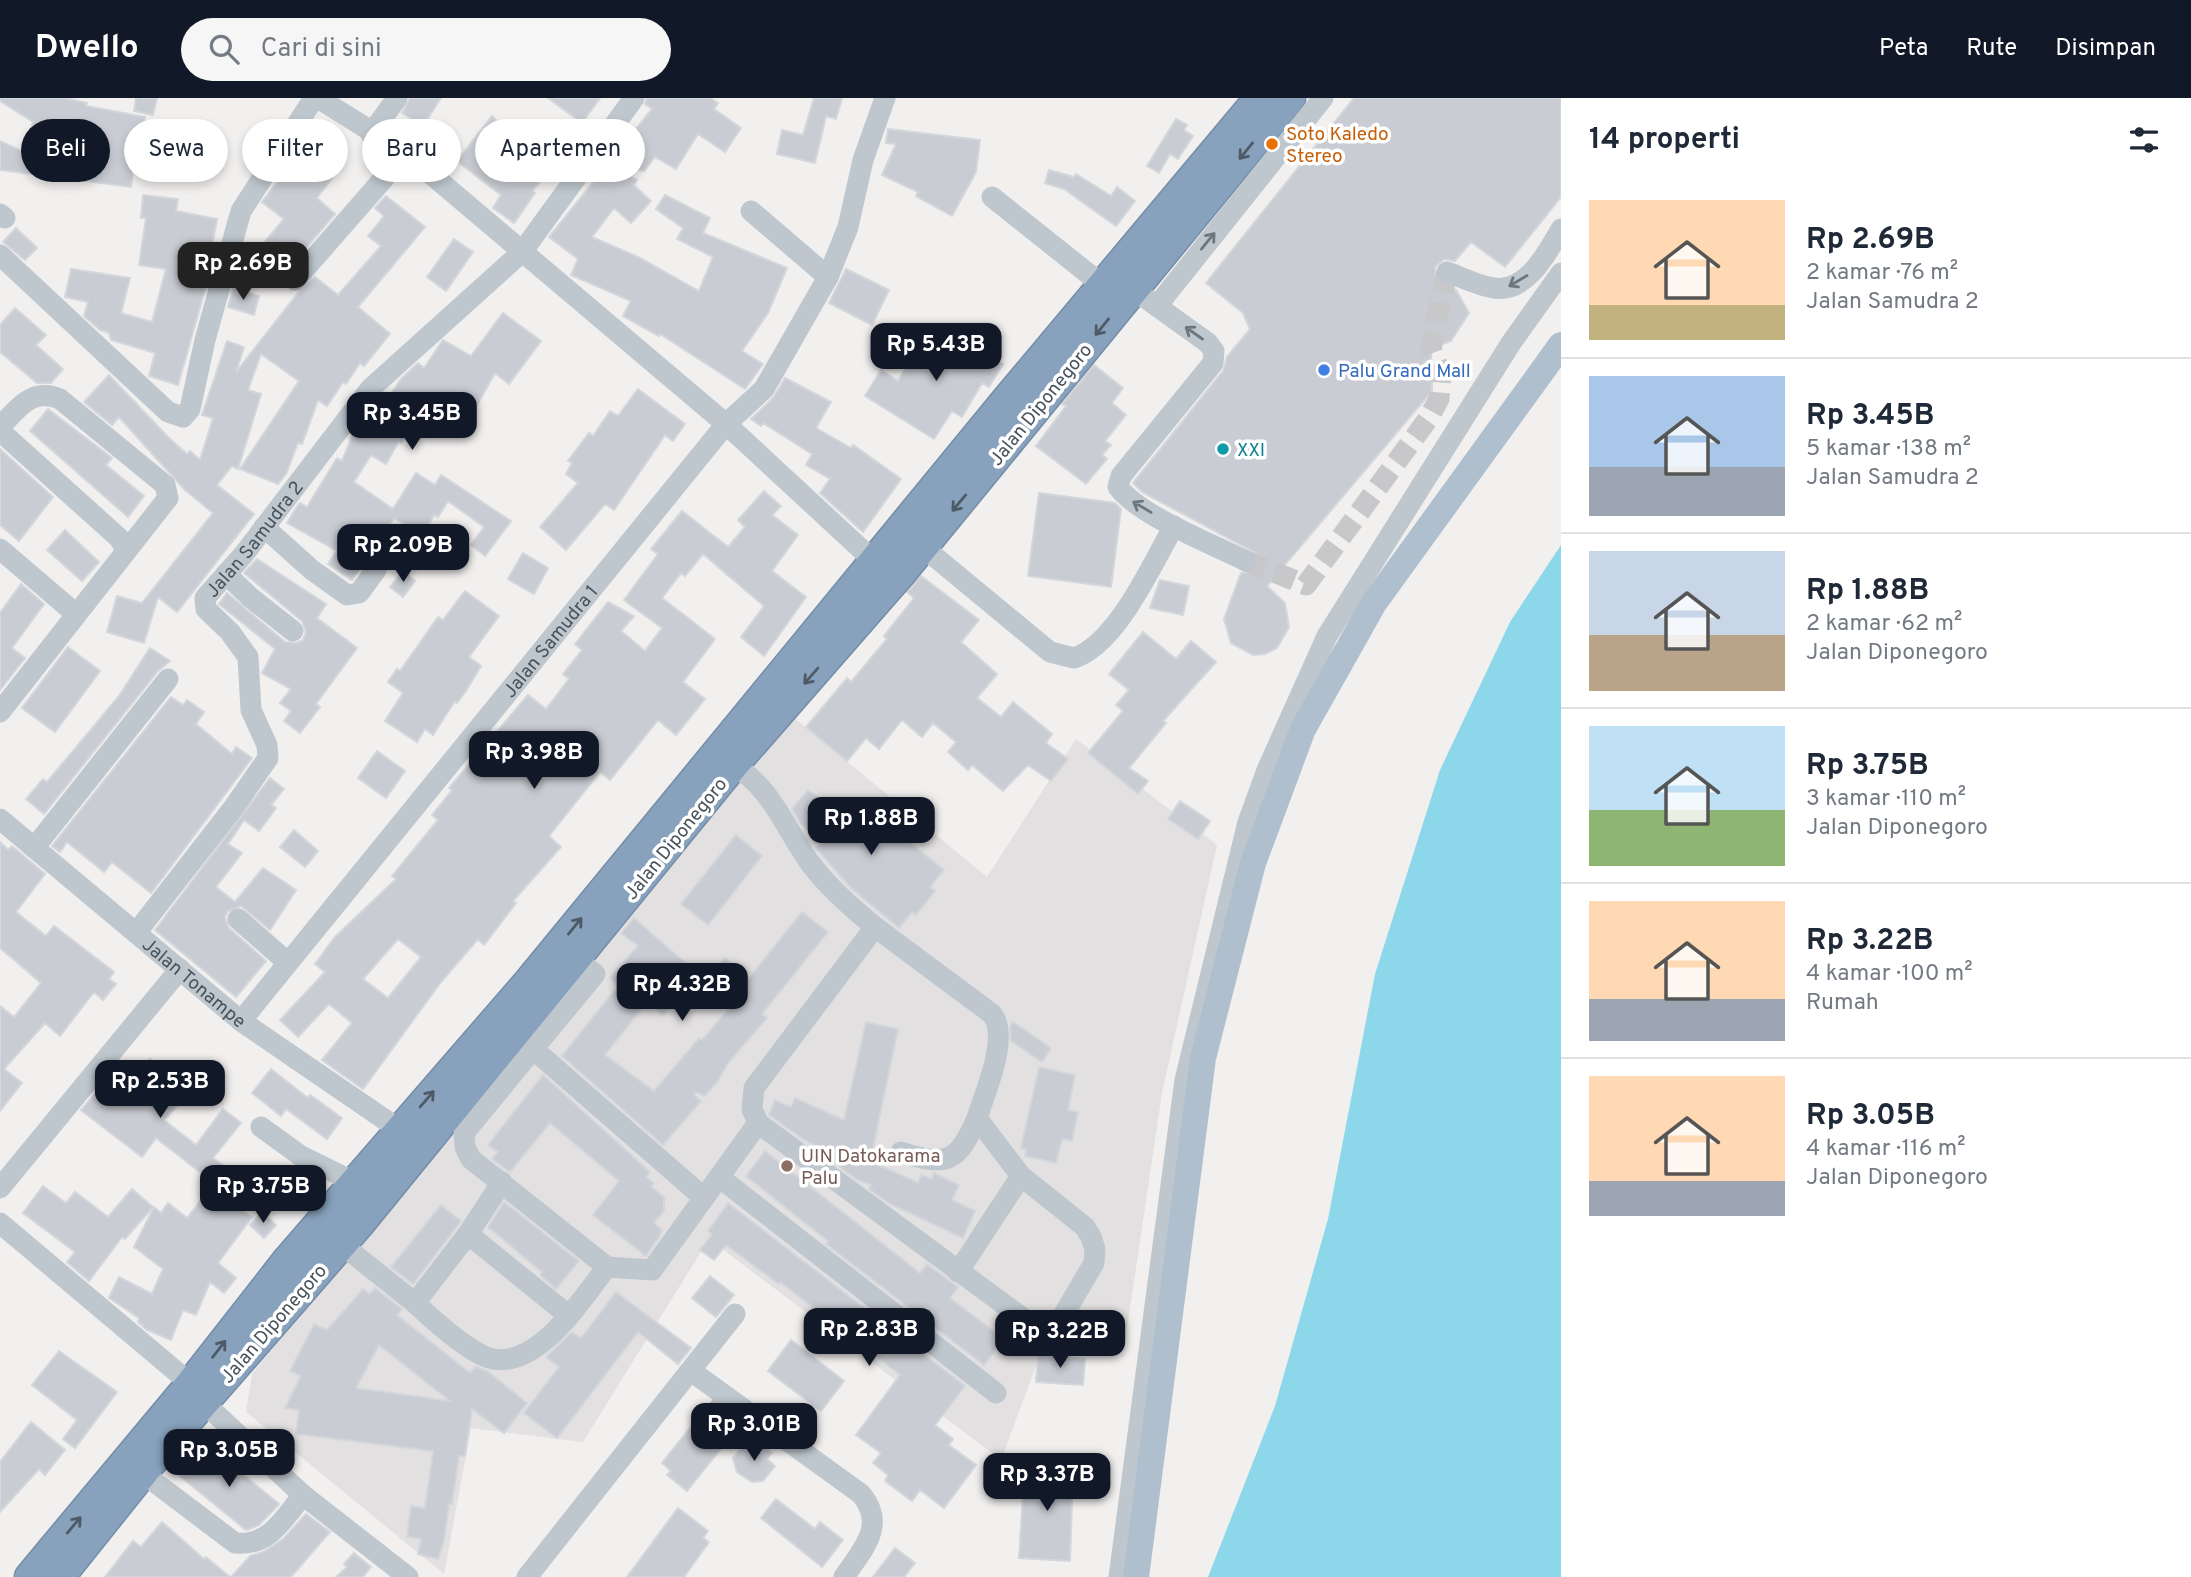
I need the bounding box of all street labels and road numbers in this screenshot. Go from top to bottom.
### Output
street label: Jalan Diponegoro [985,339,1098,471]
street label: Jalan Samudra 2 [201,477,310,603]
street label: Jalan Samudra 1 [499,581,604,703]
street label: Jalan Diponegoro [620,773,733,905]
street label: Jalan Tonampe [136,933,250,1034]
street label: Jalan Diponegoro [216,1260,333,1389]

